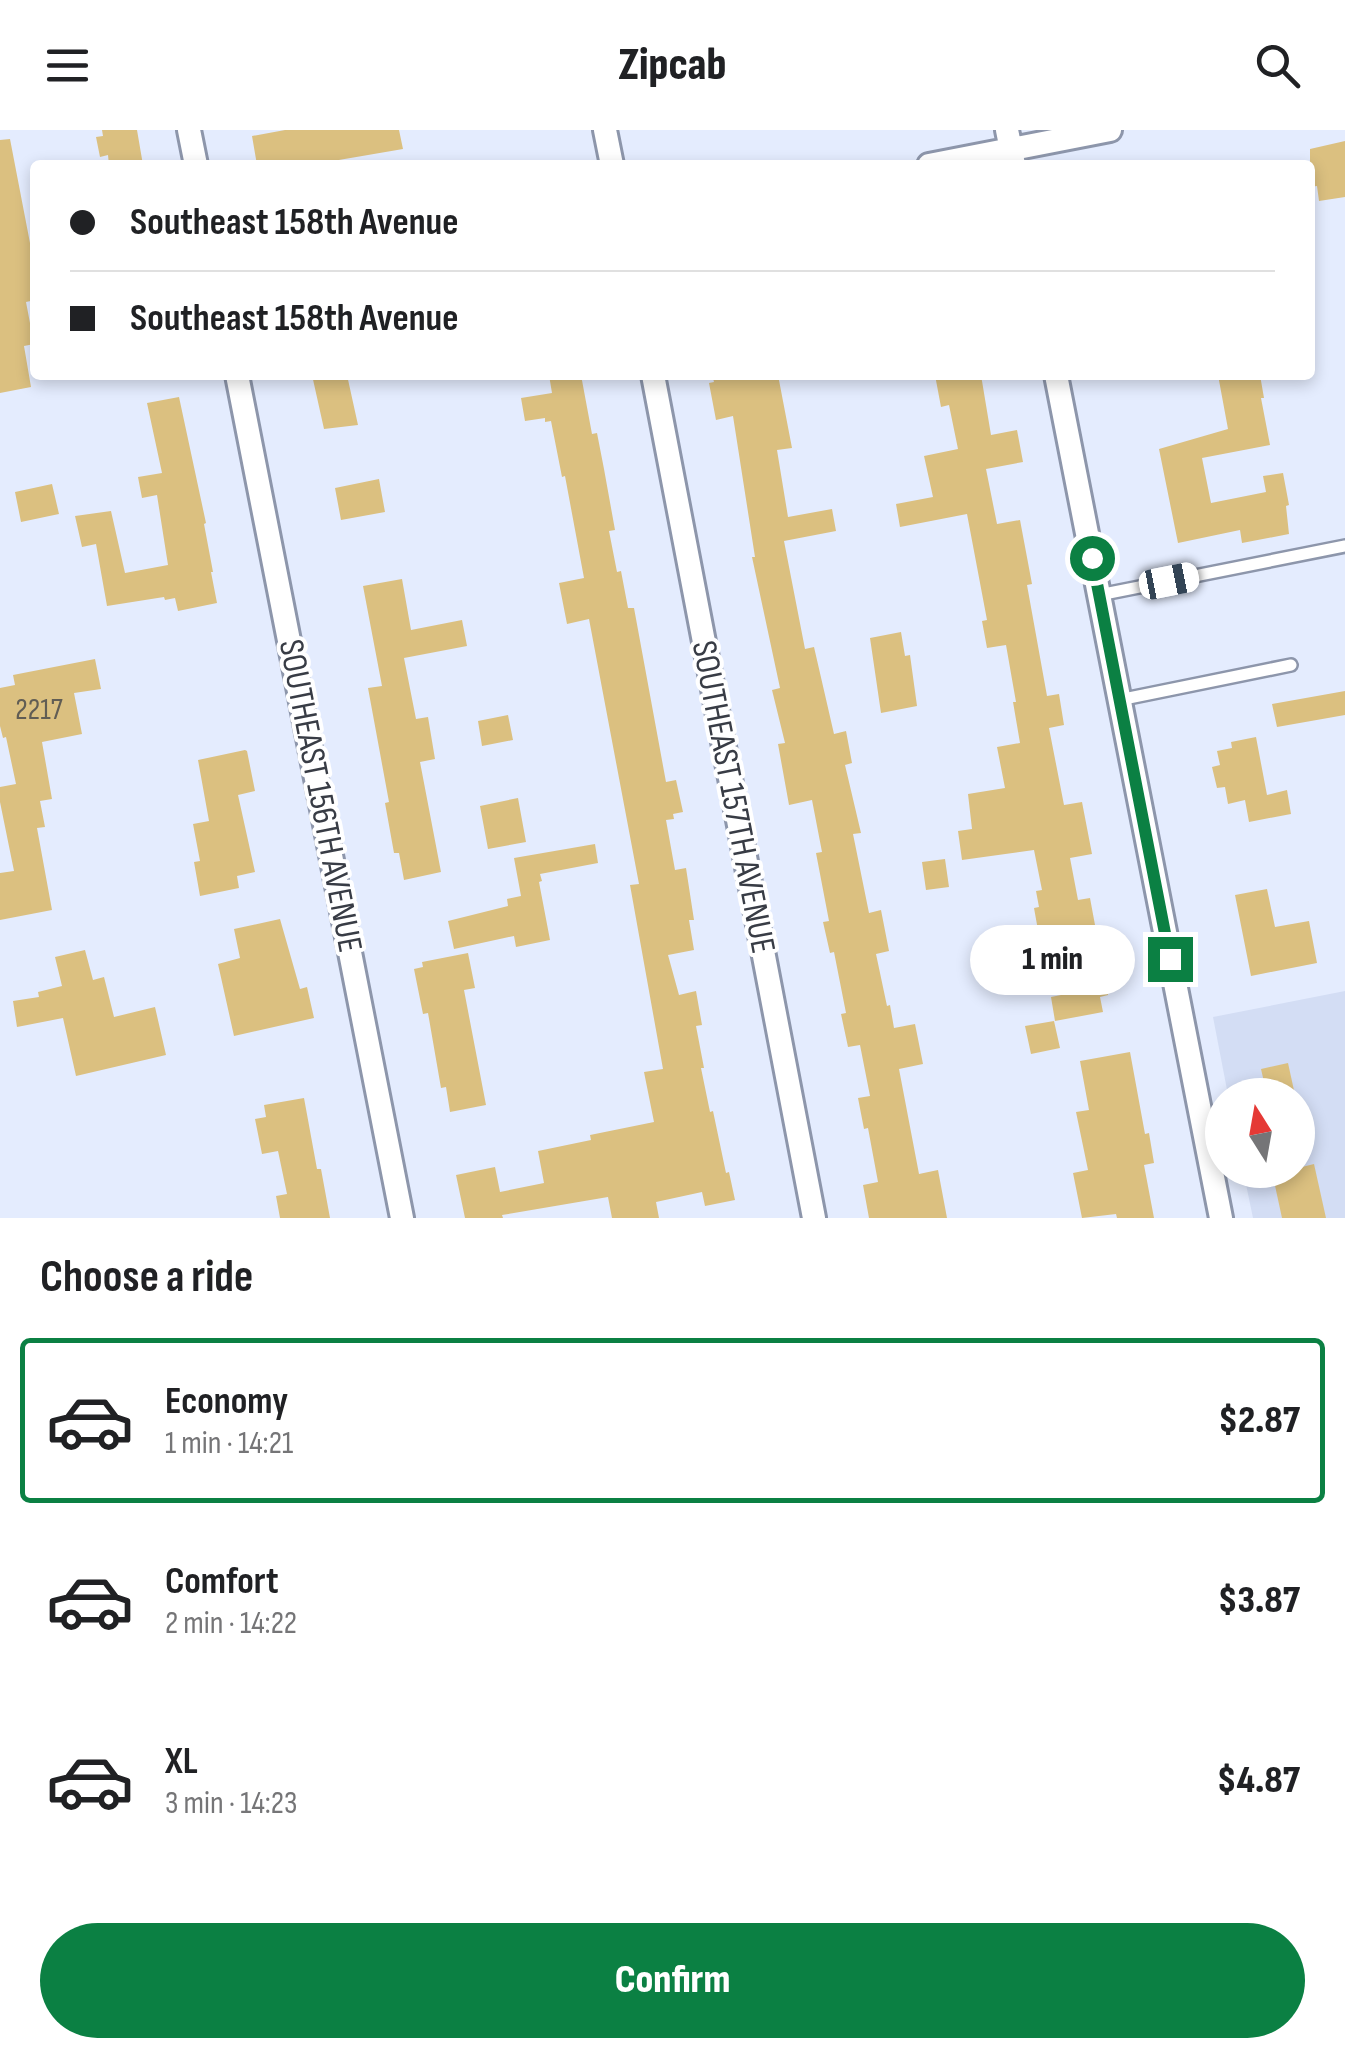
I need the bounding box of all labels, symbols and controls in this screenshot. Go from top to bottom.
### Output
icon: menu [40,38,95,93]
text: Zipcab [619,38,726,93]
icon: search [1250,38,1305,93]
text: Southeast 158th Avenue [130,200,458,245]
text: Southeast 158th Avenue [130,296,458,341]
route start [1070,536,1115,581]
car [1137,561,1201,601]
street label: SOUTHEAST 156TH AVENUE [269,636,371,956]
street label: SOUTHEAST 157TH AVENUE [682,637,784,957]
house number: 2217 [15,692,63,728]
callout: 1 min [970,924,1135,994]
route end [1148,937,1193,982]
text: 1 min [1022,940,1083,979]
north arrow [1205,1078,1315,1188]
map controls [1205,1078,1315,1188]
text: Choose a ride [40,1250,253,1305]
icon: car [45,1376,135,1466]
text: Economy [165,1379,288,1424]
text: $2.87 [1218,1398,1300,1443]
text: 1 min · 14:21 [165,1424,293,1463]
icon: car [45,1556,135,1646]
text: Comfort [165,1559,279,1604]
text: $3.87 [1218,1578,1300,1623]
text: 2 min · 14:22 [165,1604,297,1643]
icon: car [45,1736,135,1826]
text: XL [165,1739,198,1784]
text: $4.87 [1217,1758,1300,1803]
text: 3 min · 14:23 [165,1784,298,1823]
button: Confirm [40,1923,1305,2038]

